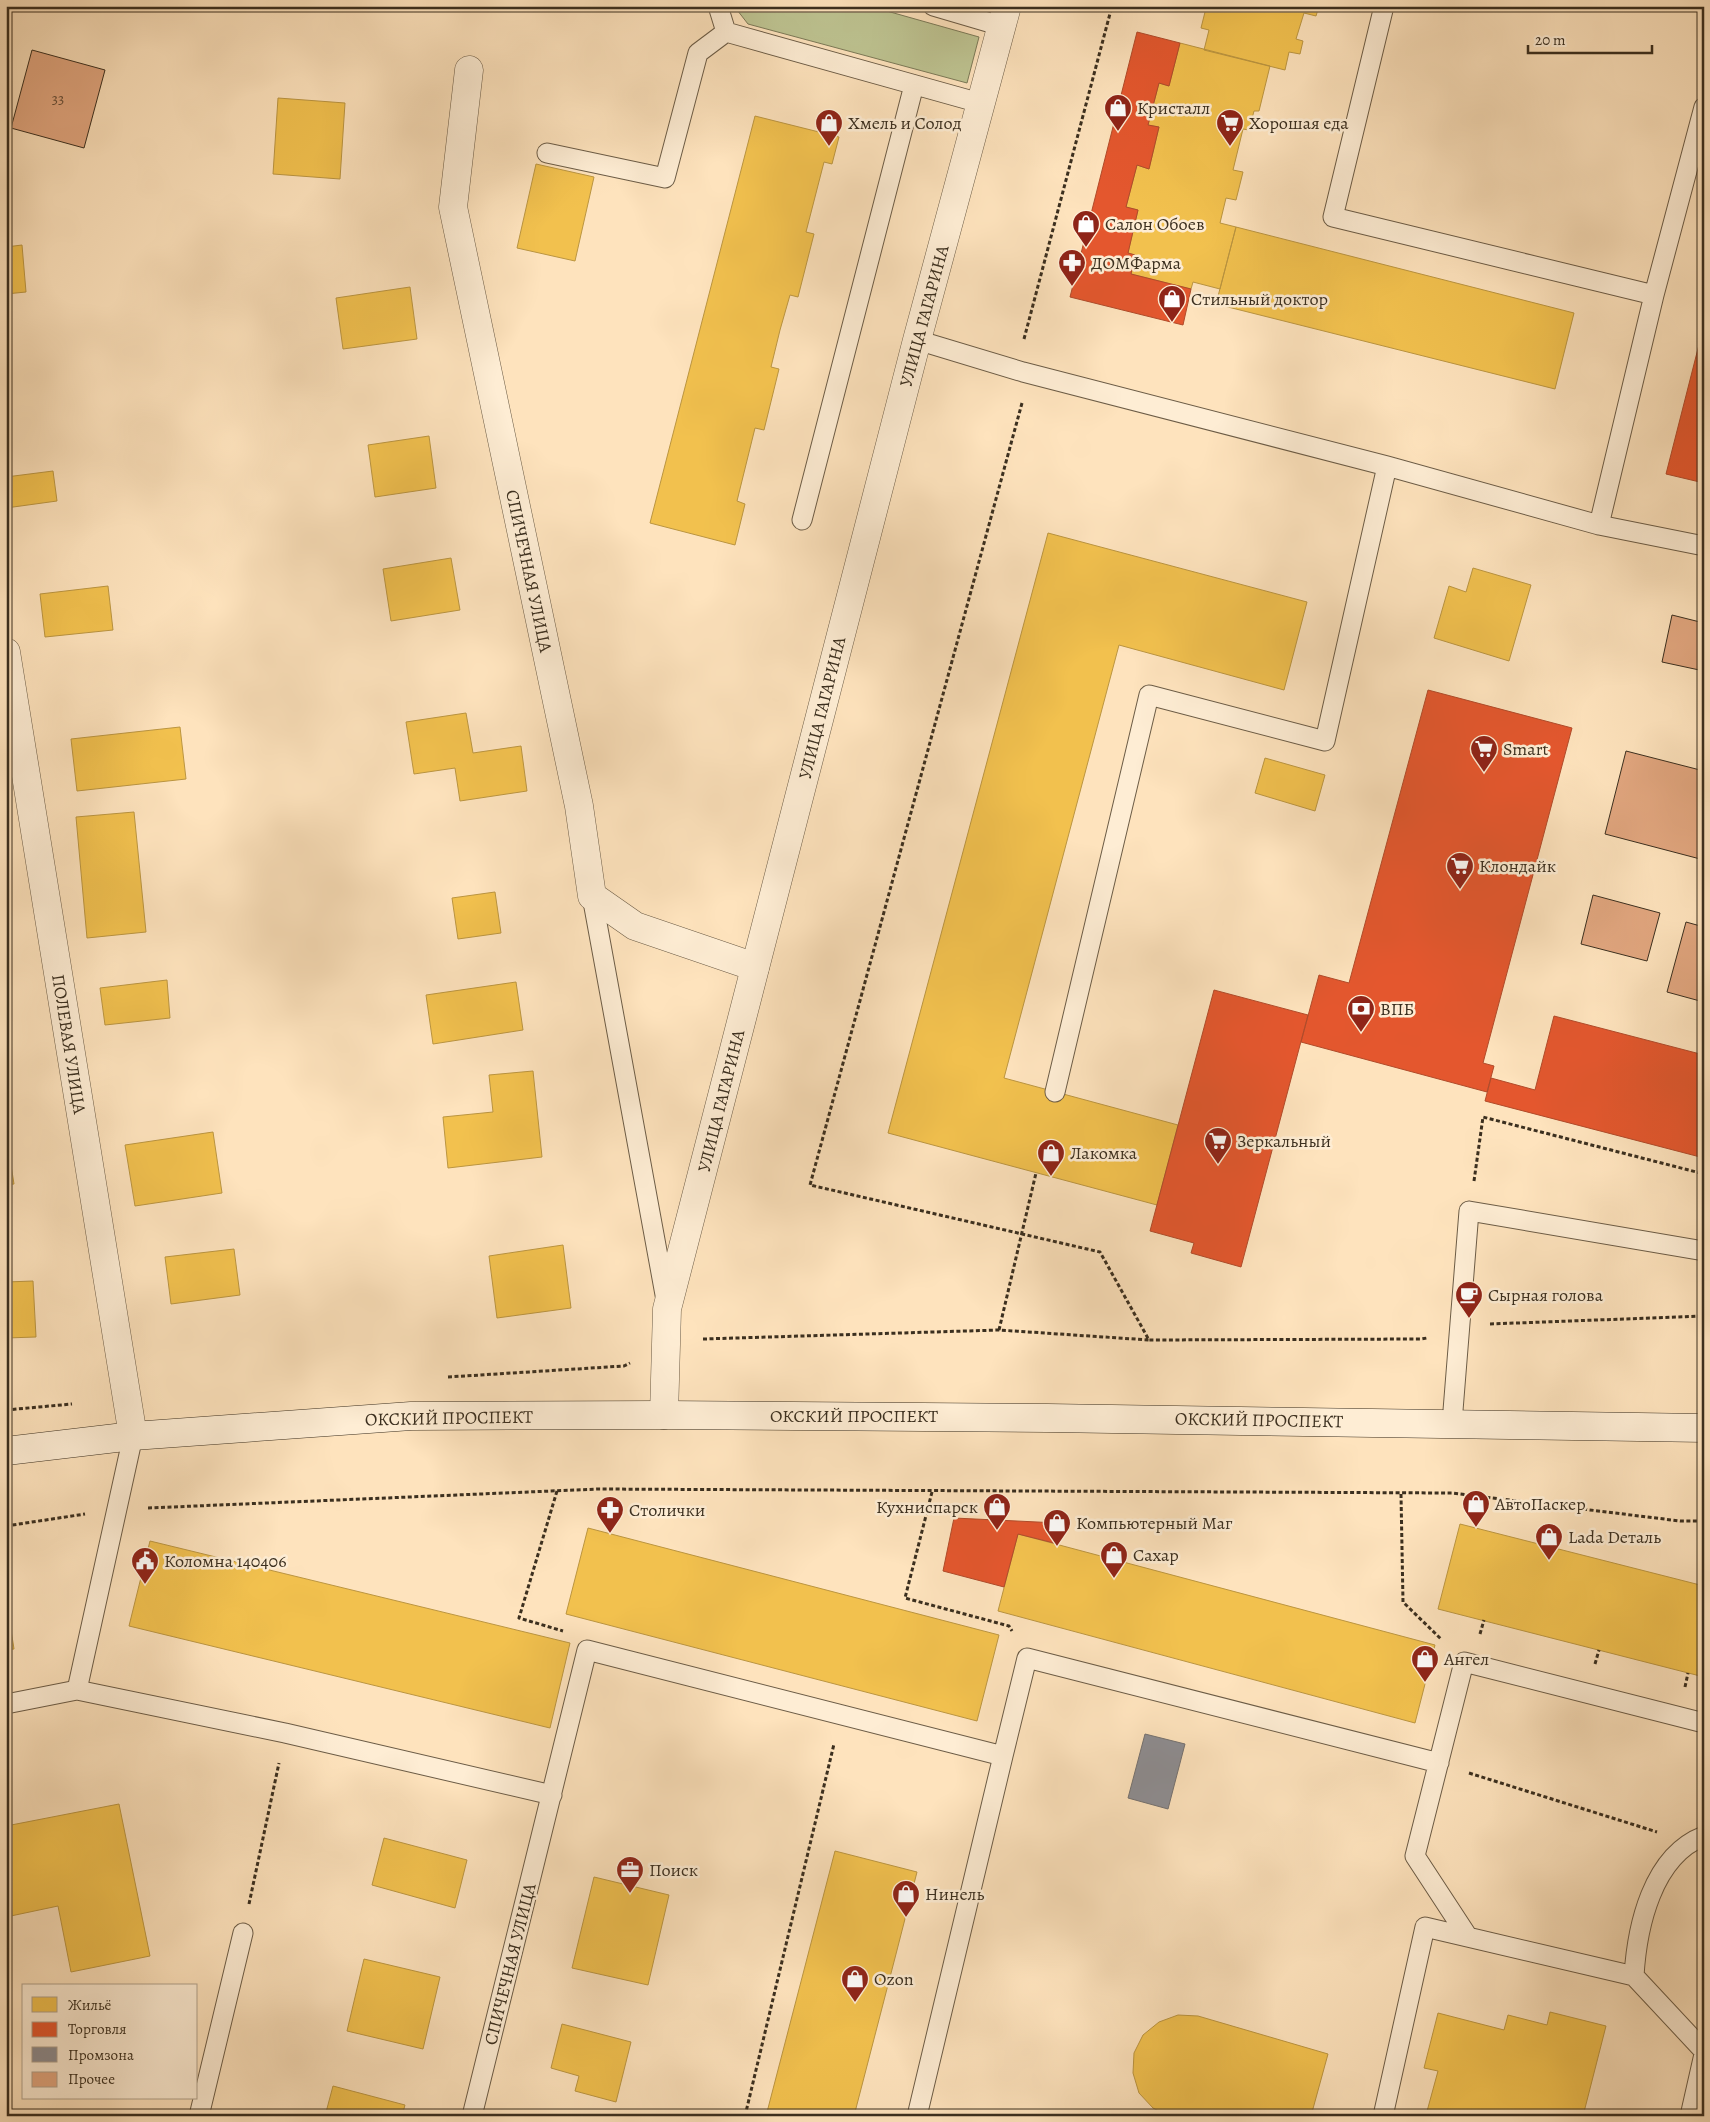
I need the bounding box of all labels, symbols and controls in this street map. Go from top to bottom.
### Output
scale bar [1528,22,1651,54]
text: 20 m [1535,30,1566,50]
house number: 33 [52,89,64,109]
shop icon: Кристалл [1103,93,1133,132]
place label: Кристалл [1137,96,1210,120]
shop icon: Хмель и Солод [814,108,844,147]
supermarket icon: Хорошая еда [1215,108,1245,147]
place label: Хмель и Солод [848,111,962,135]
place label: Хорошая еда [1249,111,1349,135]
shop icon: Салон Обоев [1071,209,1101,248]
place label: Салон Обоев [1105,212,1204,236]
street label: УЛИЦА ГАГАРИНА [894,242,955,390]
pharmacy icon: ДОМФарма [1057,248,1087,287]
place label: ДОМФарма [1091,251,1182,275]
shop icon: Стильный доктор [1157,284,1187,323]
place label: Стильный доктор [1191,287,1328,311]
street label: СПИЧЕЧНАЯ УЛИЦА [500,487,558,655]
street label: УЛИЦА ГАГАРИНА [793,634,851,782]
supermarket icon: Smart [1469,734,1499,773]
place label: Smart [1503,737,1549,761]
supermarket icon: Клондайк [1445,851,1475,890]
place label: Клондайк [1479,854,1556,878]
street label: ПОЛЕВАЯ УЛИЦА [46,972,92,1116]
bank icon: ВПБ [1346,994,1376,1033]
place label: ВПБ [1380,997,1414,1021]
street label: УЛИЦА ГАГАРИНА [692,1027,750,1175]
supermarket icon: Зеркальный [1203,1126,1233,1165]
place label: Зеркальный [1237,1129,1331,1153]
shop icon: Лакомка [1036,1138,1066,1177]
place label: Лакомка [1070,1141,1138,1165]
cafe icon: Сырная голова [1454,1280,1484,1319]
place label: Сырная голова [1488,1283,1604,1307]
street label: ОКСКИЙ ПРОСПЕКТ [770,1404,938,1428]
street label: ОКСКИЙ ПРОСПЕКТ [365,1405,533,1431]
street label: ОКСКИЙ ПРОСПЕКТ [1175,1407,1343,1433]
shop icon: АвтоПаскер [1461,1489,1491,1528]
shop icon: Кухниспарск [982,1492,1012,1531]
place label: АвтоПаскер [1494,1492,1586,1516]
pharmacy icon: Столички [595,1495,625,1534]
place label: Кухниспарск [876,1495,978,1519]
place label: Столички [629,1498,705,1522]
shop icon: Компьютерный Маг [1042,1508,1072,1547]
place label: Компьютерный Маг [1076,1511,1233,1535]
shop icon: Lada Dеталь [1534,1522,1564,1561]
place label: Lada Dеталь [1568,1525,1661,1549]
shop icon: Сахар [1099,1540,1129,1579]
place label: Сахар [1133,1543,1179,1567]
public building icon: Коломна 140406 [130,1546,160,1585]
place label: Коломна 140406 [164,1549,286,1573]
shop icon: Ангел [1410,1644,1440,1683]
place label: Ангел [1443,1647,1489,1671]
office icon: Поиск [615,1855,645,1894]
place label: Поиск [649,1858,698,1882]
shop icon: Нинель [891,1879,921,1918]
street label: СПИЧЕЧНАЯ УЛИЦА [478,1880,542,2047]
place label: Нинель [925,1882,985,1906]
shop icon: Ozon [840,1964,870,2003]
place label: Ozon [874,1967,914,1991]
legend [22,1984,198,2100]
text: Жильё [68,1995,111,2015]
text: Торговля [68,2019,126,2039]
text: Промзона [68,2045,134,2065]
text: Прочее [68,2069,115,2089]

